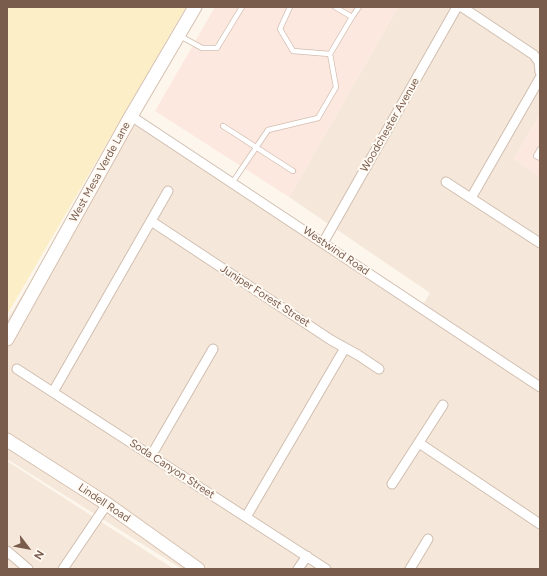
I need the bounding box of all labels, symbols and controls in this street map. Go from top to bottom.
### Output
street label: Woodchester Avenue [358,76,422,174]
street label: West Mesa Verde Lane [67,120,133,224]
street label: Westwind Road [300,224,372,278]
street label: Juniper Forest Street [218,262,312,330]
street label: Soda Canyon Street [127,436,217,502]
street label: Lindell Road [76,481,132,525]
north arrow [8,528,48,568]
text: N [31,548,46,562]

